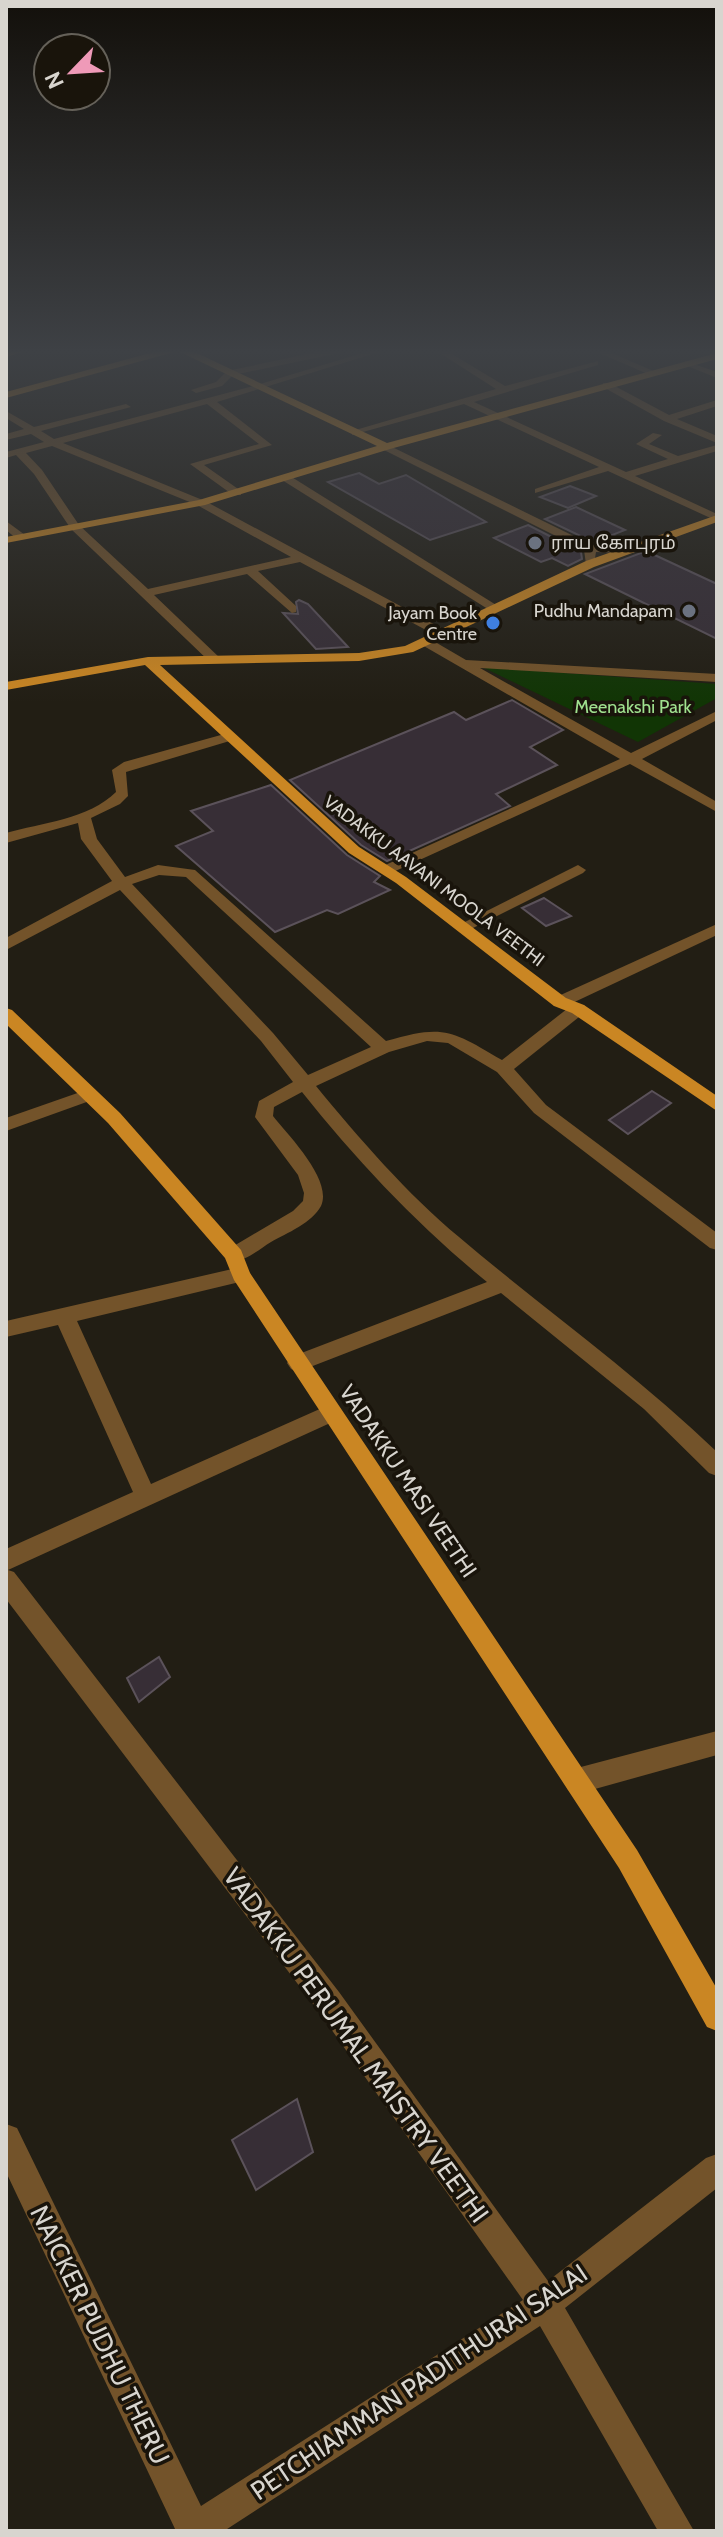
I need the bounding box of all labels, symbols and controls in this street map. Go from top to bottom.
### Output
north arrow [32,32,112,112]
text: N [39,67,70,93]
place label: ராய கோபுரம் [551,532,676,554]
marker: ராய கோபுரம் [526,534,544,552]
place label: Pudhu Mandapam [534,600,673,622]
place label: Jayam Book Centre [387,602,478,645]
marker: Pudhu Mandapam [680,602,698,620]
marker: Jayam Book Centre [484,614,502,632]
park label: Meenakshi Park [574,696,692,718]
street label: VADAKKU AAVANI MOOLA VEETHI [319,791,549,971]
street label: VADAKKU MASI VEETHI [333,1380,483,1582]
street label: VADAKKU PERUMAL MAISTRY VEETHI [216,1861,496,2229]
street label: NAICKER PUDHU THERU [23,2200,177,2470]
street label: PETCHIAMMAN PADITHURAI SALAI [244,2257,594,2507]

